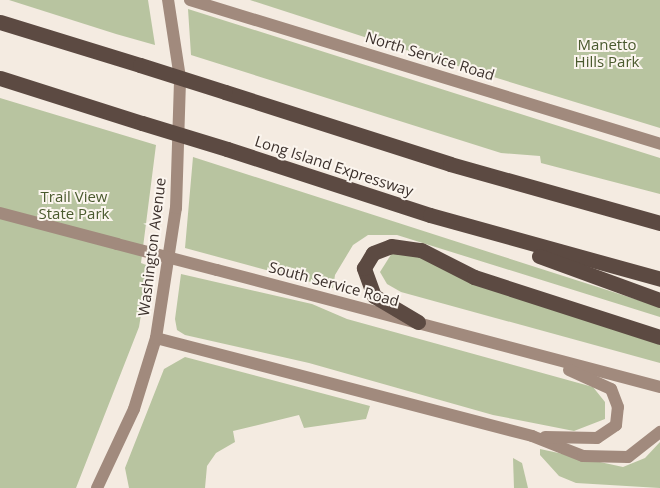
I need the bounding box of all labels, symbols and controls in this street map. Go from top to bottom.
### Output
street label: North Service Road [363,28,497,84]
park label: Manetto Hills Park [575,35,639,70]
street label: Long Island Expressway [253,132,415,200]
street label: Washington Avenue [135,177,169,317]
park label: Trail View State Park [39,187,109,222]
street label: South Service Road [267,258,401,310]

